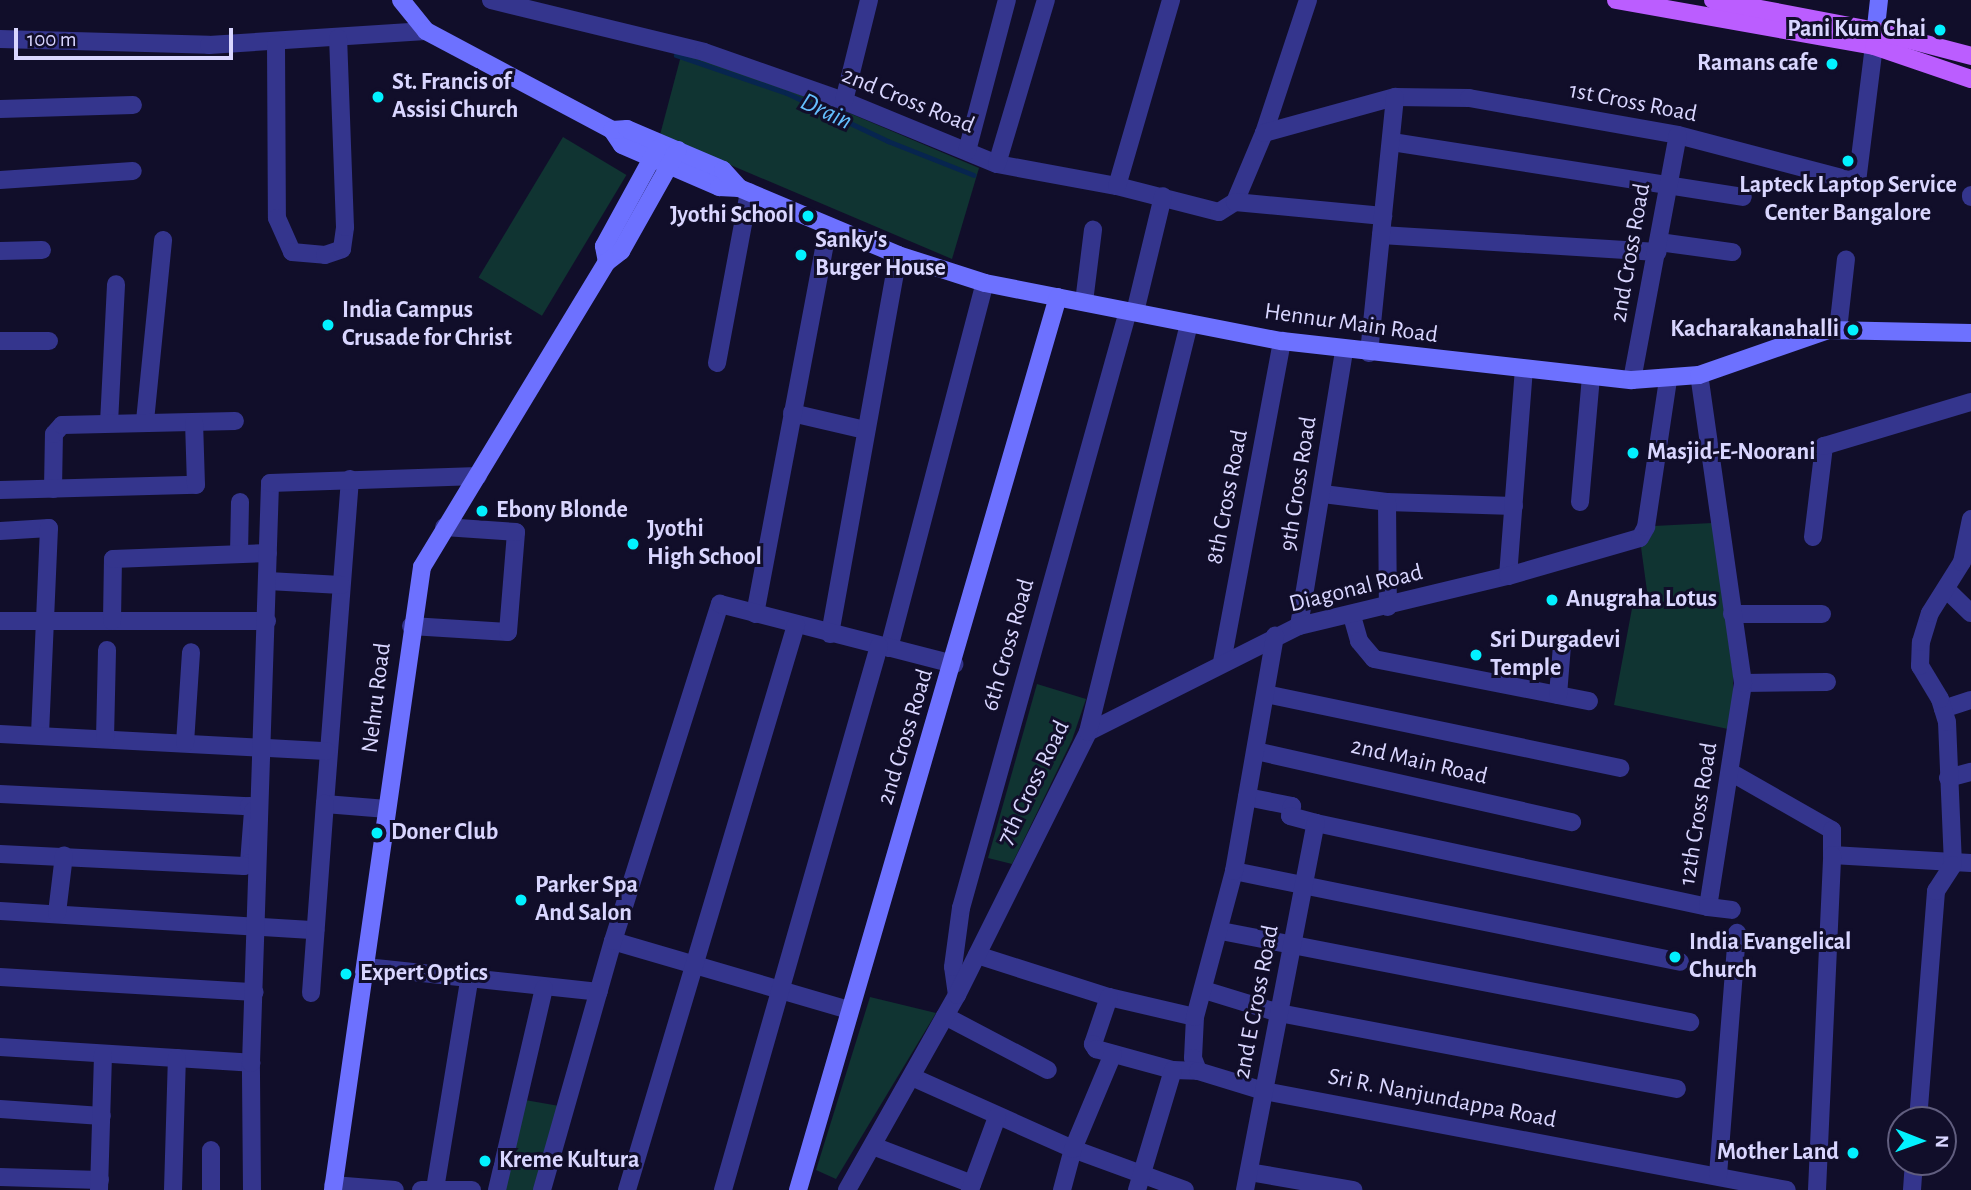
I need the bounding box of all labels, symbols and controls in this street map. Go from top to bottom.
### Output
scale bar [18,14,236,58]
place label: Pani Kum Chai [1787,16,1926,44]
marker: Pani Kum Chai [1932,22,1948,38]
text: 100 m [27,29,77,50]
place label: Ramans cafe [1697,50,1818,78]
marker: Ramans cafe [1824,56,1840,72]
street label: 2nd Cross Road [837,61,979,141]
place label: St. Francis of Assisi Church [392,69,518,125]
street label: 1st Cross Road [1567,76,1699,130]
water label: Drain [795,87,857,137]
marker: St. Francis of Assisi Church [370,89,386,105]
marker: Lapteck Laptop Service Center Bangalore [1840,153,1856,169]
place label: Lapteck Laptop Service Center Bangalore [1739,172,1957,228]
street label: 2nd Cross Road [1605,181,1657,325]
place label: Jyothi School [670,202,794,230]
marker: Jyothi School [800,208,816,224]
place label: Sanky's Burger House [815,227,946,283]
marker: Sanky's Burger House [793,247,809,263]
place label: India Campus Crusade for Christ [342,297,512,353]
street label: Hennur Main Road [1262,298,1440,350]
place label: Kacharakanahalli [1670,316,1839,344]
marker: India Campus Crusade for Christ [320,317,336,333]
marker: Kacharakanahalli [1845,322,1861,338]
street label: 9th Cross Road [1274,414,1324,554]
street label: 8th Cross Road [1201,427,1255,567]
place label: Masjid-E-Noorani [1647,439,1815,467]
marker: Masjid-E-Noorani [1625,445,1641,461]
place label: Ebony Blonde [496,497,628,525]
marker: Ebony Blonde [474,503,490,519]
place label: Jyothi High School [647,516,762,572]
marker: Jyothi High School [625,536,641,552]
street label: Diagonal Road [1286,558,1426,620]
street label: 6th Cross Road [976,575,1042,715]
place label: Anugraha Lotus [1566,586,1717,614]
marker: Anugraha Lotus [1544,592,1560,608]
place label: Sri Durgadevi Temple [1490,627,1620,683]
street label: Nehru Road [356,641,398,755]
marker: Sri Durgadevi Temple [1468,647,1484,663]
street label: 2nd Cross Road [872,666,940,808]
street label: 7th Cross Road [991,716,1077,850]
street label: 2nd Main Road [1348,732,1490,792]
street label: 12th Cross Road [1673,741,1725,887]
place label: Doner Club [391,819,498,847]
marker: Doner Club [369,825,385,841]
place label: Parker Spa And Salon [535,872,638,928]
marker: Parker Spa And Salon [513,892,529,908]
street label: 2nd E Cross Road [1228,923,1286,1081]
place label: India Evangelical Church [1689,929,1851,985]
marker: India Evangelical Church [1667,949,1683,965]
place label: Expert Optics [360,960,488,988]
marker: Expert Optics [338,966,354,982]
street label: Sri R. Nanjundappa Road [1325,1063,1559,1135]
north arrow [1887,1106,1957,1176]
text: N [1932,1135,1951,1148]
place label: Mother Land [1717,1139,1839,1167]
marker: Mother Land [1845,1145,1861,1161]
place label: Kreme Kultura [499,1147,639,1175]
marker: Kreme Kultura [477,1153,493,1169]

